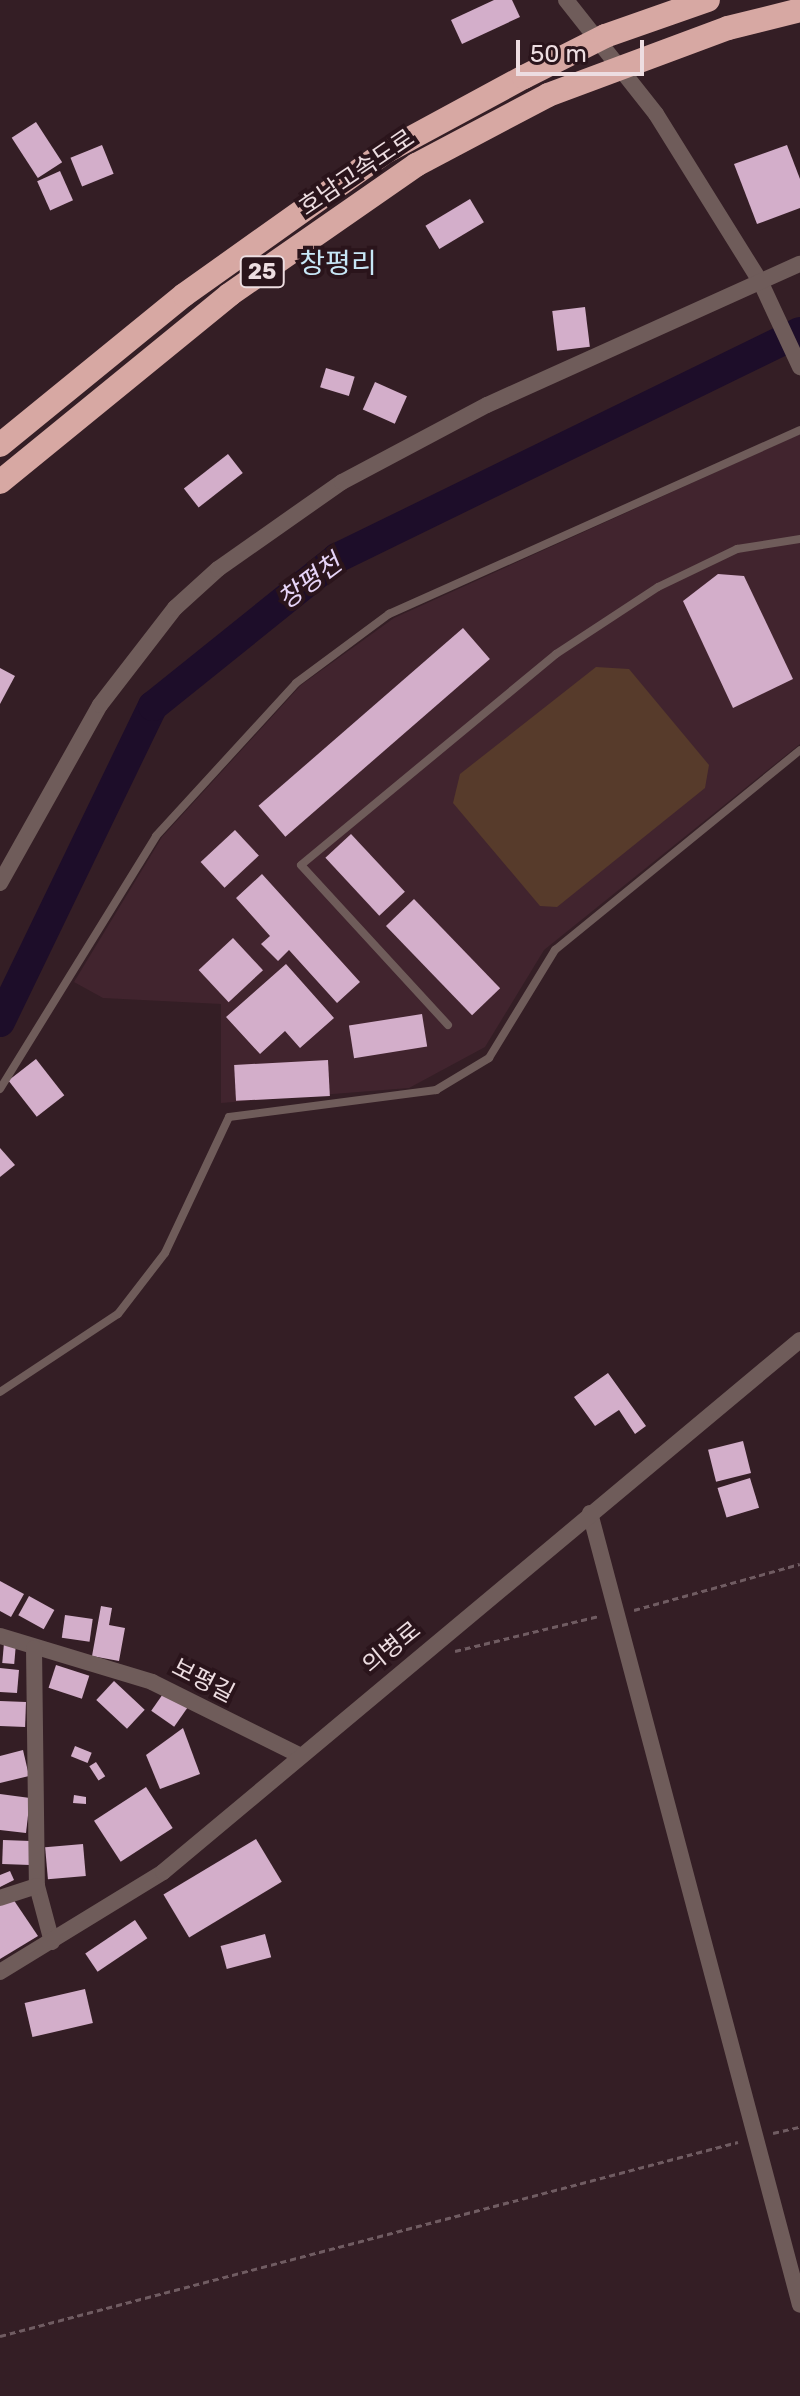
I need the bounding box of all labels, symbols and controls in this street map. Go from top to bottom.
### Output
scale bar [520,24,648,74]
text: 50 m [530,40,587,68]
street label: 호남고속도로 [294,124,420,222]
district label: 창평리 [299,247,377,281]
road number: 25 [238,254,286,290]
water label: 창평천 [272,548,348,616]
street label: 의병로 [357,1616,427,1680]
street label: 보평길 [167,1653,239,1709]

